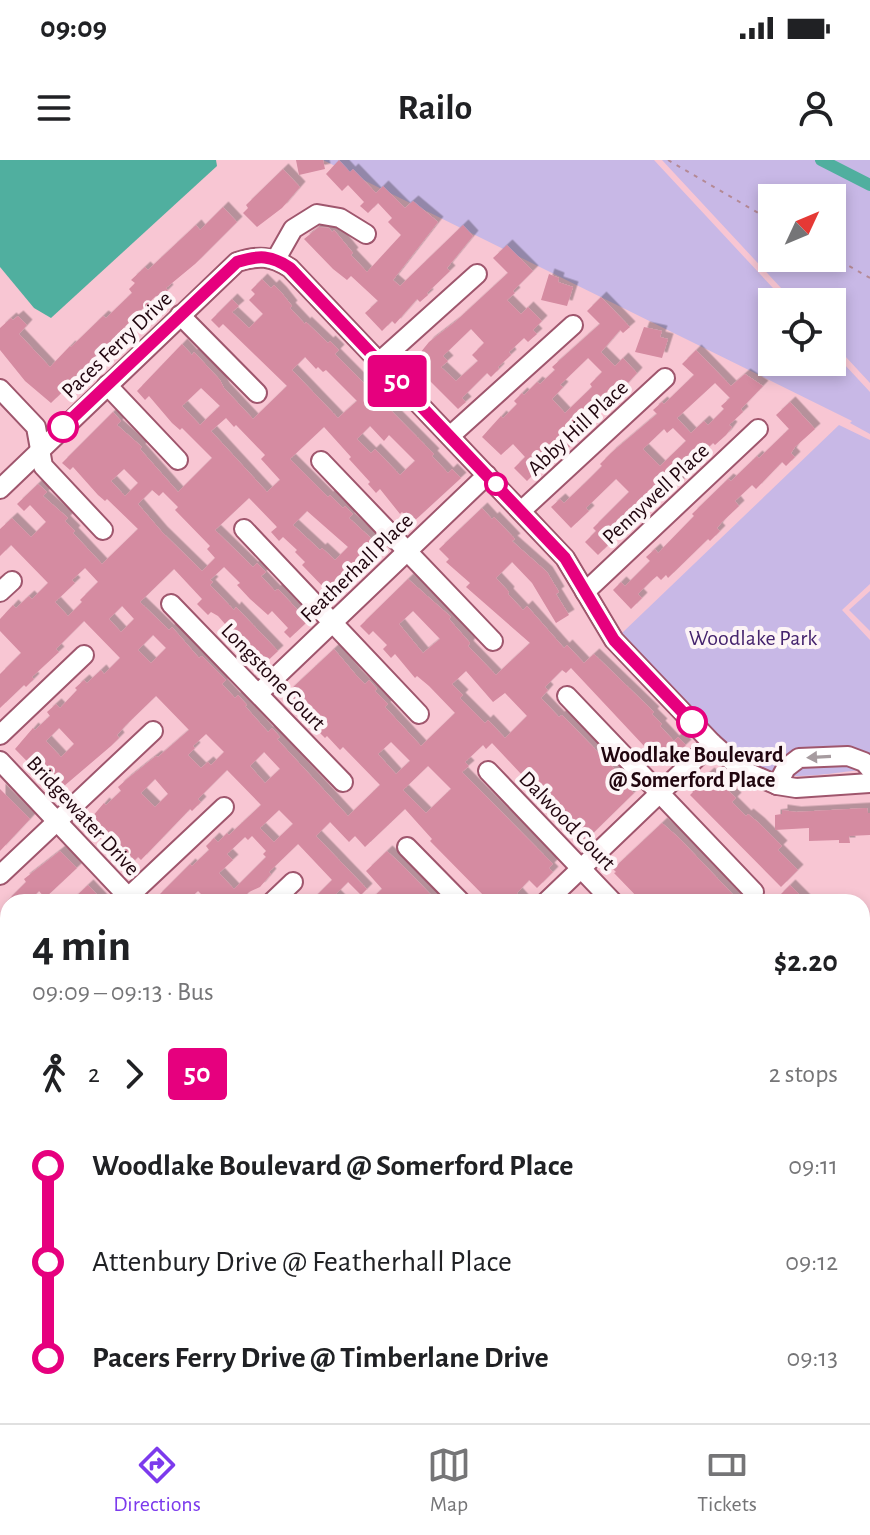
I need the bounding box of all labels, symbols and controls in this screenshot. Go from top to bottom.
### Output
text: 09:09 [40,13,107,43]
icon: menu [32,86,76,130]
icon: person [794,86,838,130]
text: Railo [398,90,472,126]
north arrow [758,184,846,272]
map controls [758,184,846,376]
street label: Paces Ferry Drive [57,287,176,402]
button: locate [758,288,846,376]
line badge: 50 [361,355,433,407]
text: 50 [384,367,410,395]
street label: Abby Hill Place [523,376,632,480]
unlabelled marker [48,412,78,442]
street label: Pennywell Place [598,439,713,548]
unlabelled marker [485,473,507,495]
street label: Featherhall Place [296,509,417,627]
street label: Longstone Court [217,619,329,734]
park label: Woodlake Park [689,627,817,649]
marker: Woodlake Boulevard @ Somerford Place [677,707,707,737]
place label: Woodlake Boulevard @ Somerford Place [600,744,784,791]
one-way arrow [806,751,831,764]
street label: Bridgewater Drive [23,752,144,880]
street label: Dalwood Court [515,767,620,874]
text: 4 min [32,925,131,969]
text: $2.20 [774,947,838,977]
text: 09:09 – 09:13 · Bus [32,979,214,1005]
icon: walk [32,1052,76,1096]
icon: forward [112,1052,156,1096]
text: 50 [184,1060,211,1088]
text: 2 [88,1061,100,1087]
text: 2 stops [769,1061,838,1087]
text: Woodlake Boulevard @ Somerford Place [92,1151,574,1181]
text: 09:11 [788,1153,838,1179]
text: Attenbury Drive @ Featherhall Place [92,1247,512,1277]
text: 09:12 [785,1249,838,1275]
text: Pacers Ferry Drive @ Timberlane Drive [92,1343,549,1373]
text: 09:13 [786,1345,838,1371]
tab: Directions [113,1443,201,1517]
tab: Map [427,1443,471,1517]
tab: Tickets [697,1443,757,1517]

